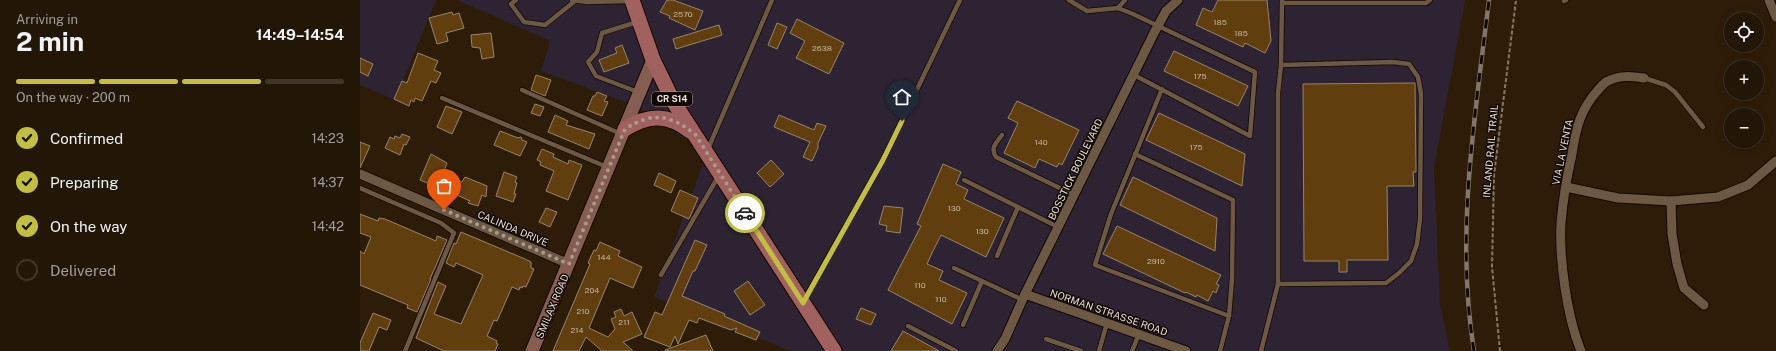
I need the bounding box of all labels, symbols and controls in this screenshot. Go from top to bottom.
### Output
house number: 2570 [673,9,693,19]
text: Arriving in [16,12,78,27]
map controls [1724,12,1764,148]
button: locate [1724,12,1764,52]
house number: 185 [1213,17,1227,27]
text: 2 min [16,26,84,57]
text: 14:49–14:54 [256,26,344,43]
house number: 185 [1234,28,1248,38]
house number: 2638 [812,43,832,53]
button: + [1724,60,1764,100]
house number: 175 [1193,71,1207,81]
pin [885,80,919,121]
icon: home [891,86,913,108]
text: On the way · 200 m [16,90,130,105]
road number: CR S14 [652,92,692,106]
street label: INLAND RAIL TRAIL [1480,104,1500,198]
button: − [1724,108,1764,148]
street label: BOSSTICK BOULEVARD [1045,116,1105,222]
street label: VIA LA VENTA [1549,118,1575,186]
icon: check [16,127,38,149]
text: Confirmed [50,130,123,147]
text: 14:23 [311,131,344,146]
house number: 140 [1034,137,1048,147]
house number: 175 [1189,142,1203,152]
pin [427,169,461,210]
icon: check [16,171,38,193]
text: Preparing [50,174,119,191]
text: 14:37 [312,175,344,190]
icon: bag [433,175,455,197]
courier [725,193,765,233]
icon: car [734,202,756,224]
house number: 130 [947,203,961,213]
street label: CALINDA DRIVE [476,208,550,248]
icon: check [16,215,38,237]
text: On the way [50,218,127,235]
text: 14:42 [312,219,344,234]
house number: 130 [975,226,989,236]
house number: 144 [597,252,611,262]
house number: 2910 [1147,256,1165,266]
text: Delivered [50,262,116,279]
street label: SMILAX ROAD [533,272,571,340]
house number: 110 [914,280,926,290]
house number: 204 [585,285,599,295]
street label: NORMAN STRASSE ROAD [1049,286,1169,338]
house number: 110 [935,294,947,304]
house number: 210 [577,306,590,316]
house number: 211 [618,317,630,327]
house number: 214 [570,325,584,335]

